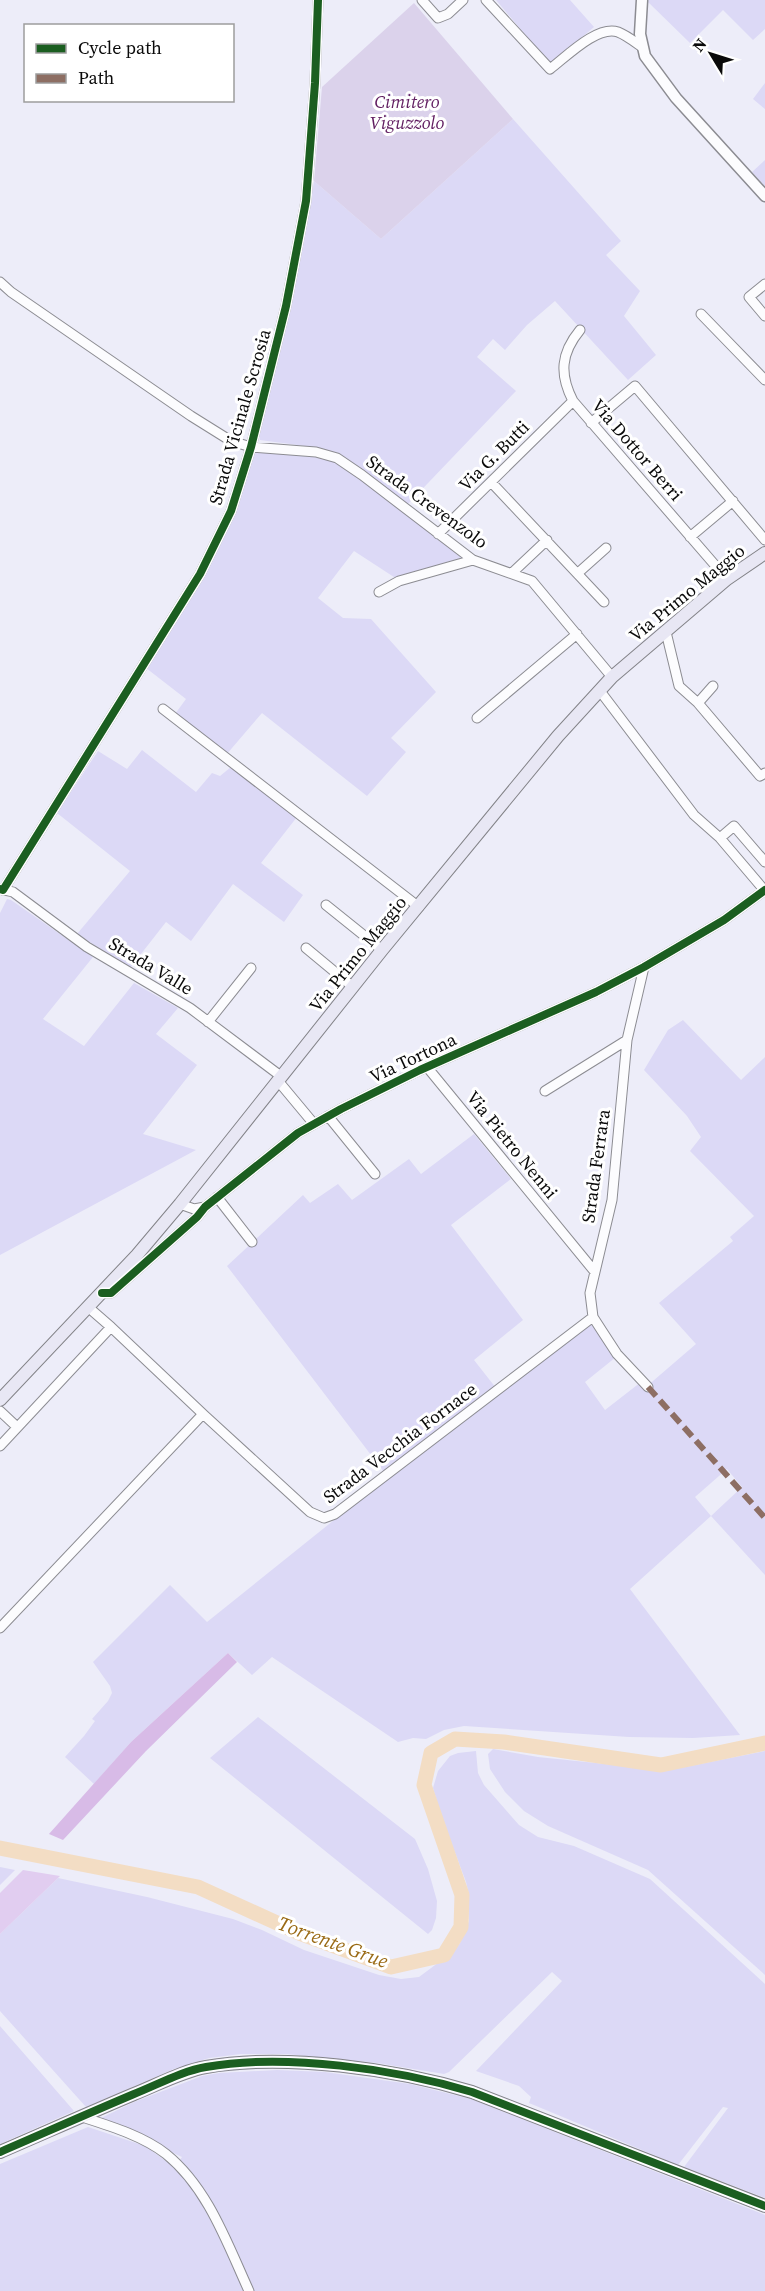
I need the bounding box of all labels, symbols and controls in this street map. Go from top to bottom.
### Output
legend [24,24,234,102]
north arrow [681,24,741,84]
text: N [687,33,712,56]
text: Cycle path [78,35,162,60]
text: Path [78,65,115,90]
park label: Cimitero Viguzzolo [370,89,444,135]
street label: Strada Vicinale Scrosia [202,325,277,508]
street label: Via Dottor Berri [586,393,689,506]
street label: Via G. Butti [453,415,535,497]
street label: Strada Crevenzolo [361,449,493,554]
street label: Via Primo Maggio [623,538,750,647]
street label: Via Primo Maggio [303,890,412,1017]
street label: Strada Valle [104,931,198,1001]
street label: Via Tortona [365,1026,461,1089]
street label: Via Pietro Nenni [461,1085,564,1204]
street label: Strada Ferrara [575,1107,616,1224]
street label: Strada Vecchia Fornace [318,1377,482,1509]
water label: Torrente Grue [274,1909,392,1975]

